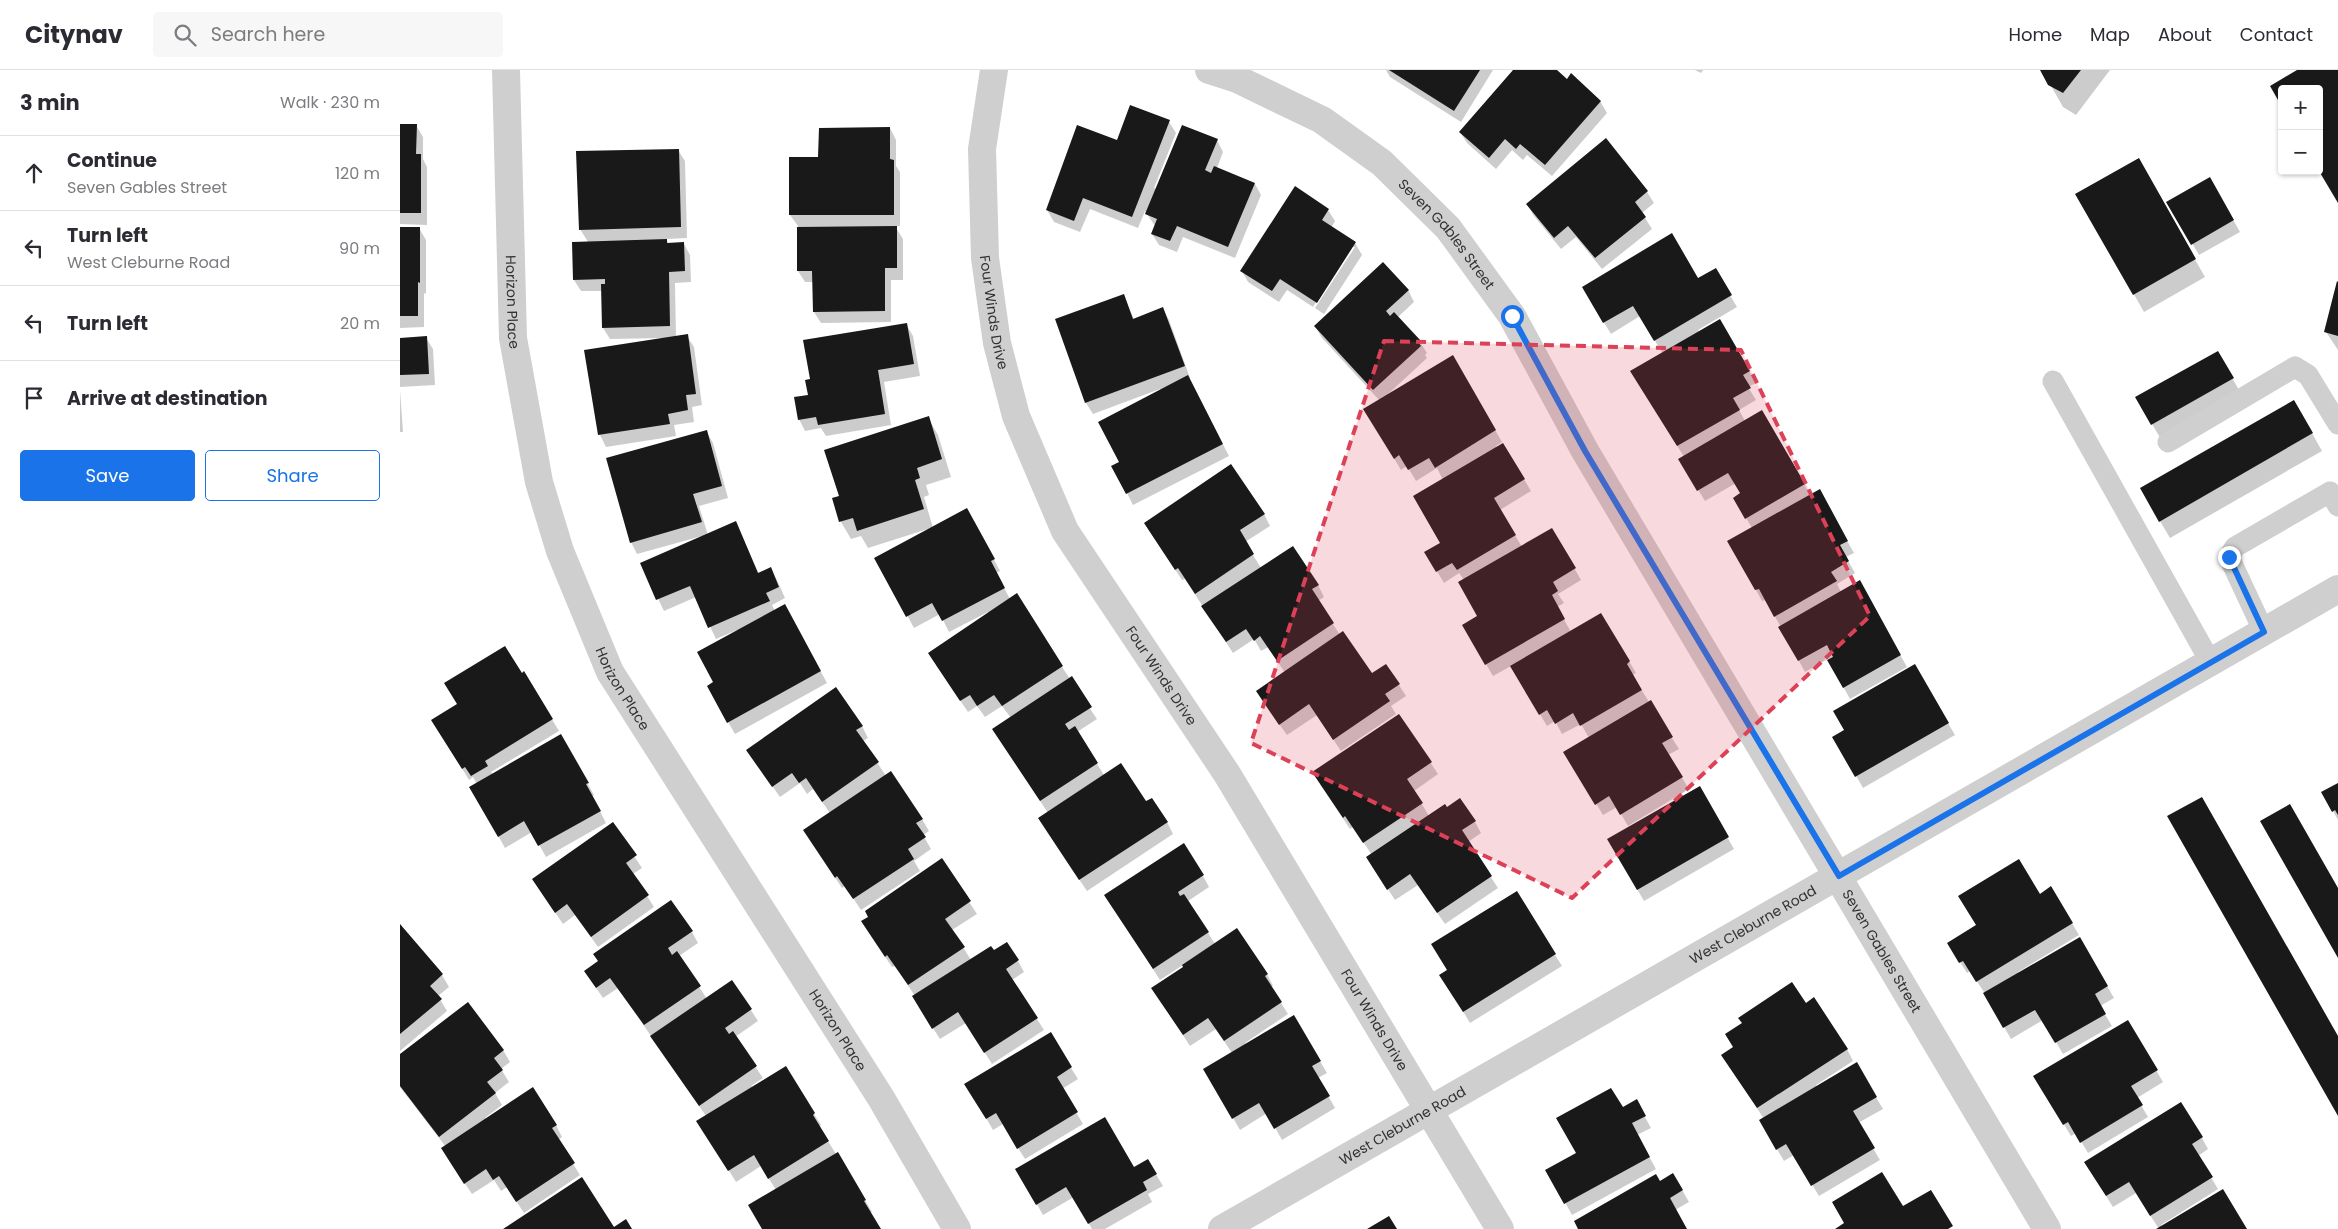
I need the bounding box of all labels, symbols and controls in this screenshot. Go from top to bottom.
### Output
search box [153,12,503,57]
text: Citynav [25,18,123,51]
icon: search [171,21,199,49]
text: Search here [211,21,325,48]
text: Home [2008,22,2062,47]
text: Map [2090,22,2130,47]
text: About [2158,22,2212,47]
text: Contact [2240,22,2313,47]
map controls [2278,85,2323,175]
button: + [2278,85,2323,130]
text: 3 min [20,88,80,117]
text: Walk · 230 m [280,91,380,114]
button: − [2278,130,2323,175]
text: Continue [67,147,157,174]
icon: ahead [20,159,48,187]
text: 120 m [335,162,380,185]
street label: Seven Gables Street [1394,174,1500,294]
text: Seven Gables Street [67,176,227,199]
text: Turn left [67,222,148,249]
icon: left [20,234,48,262]
text: 90 m [339,237,380,260]
text: West Cleburne Road [67,251,230,274]
street label: Four Winds Drive [975,254,1014,372]
street label: Horizon Place [501,255,525,351]
route start [1501,305,1524,328]
icon: left [20,309,48,337]
text: Turn left [67,310,148,337]
text: 20 m [340,312,380,335]
icon: arrive [20,384,48,412]
text: Arrive at destination [67,385,268,412]
button: Save [20,450,195,501]
button: Share [205,450,380,501]
route end [2218,546,2241,569]
street label: Four Winds Drive [1121,622,1202,730]
street label: Horizon Place [591,644,655,734]
street label: West Cleburne Road [1686,880,1820,969]
street label: Seven Gables Street [1837,886,1926,1016]
street label: Four Winds Drive [1336,965,1413,1075]
street label: Horizon Place [804,985,872,1075]
street label: West Cleburne Road [1335,1081,1469,1170]

